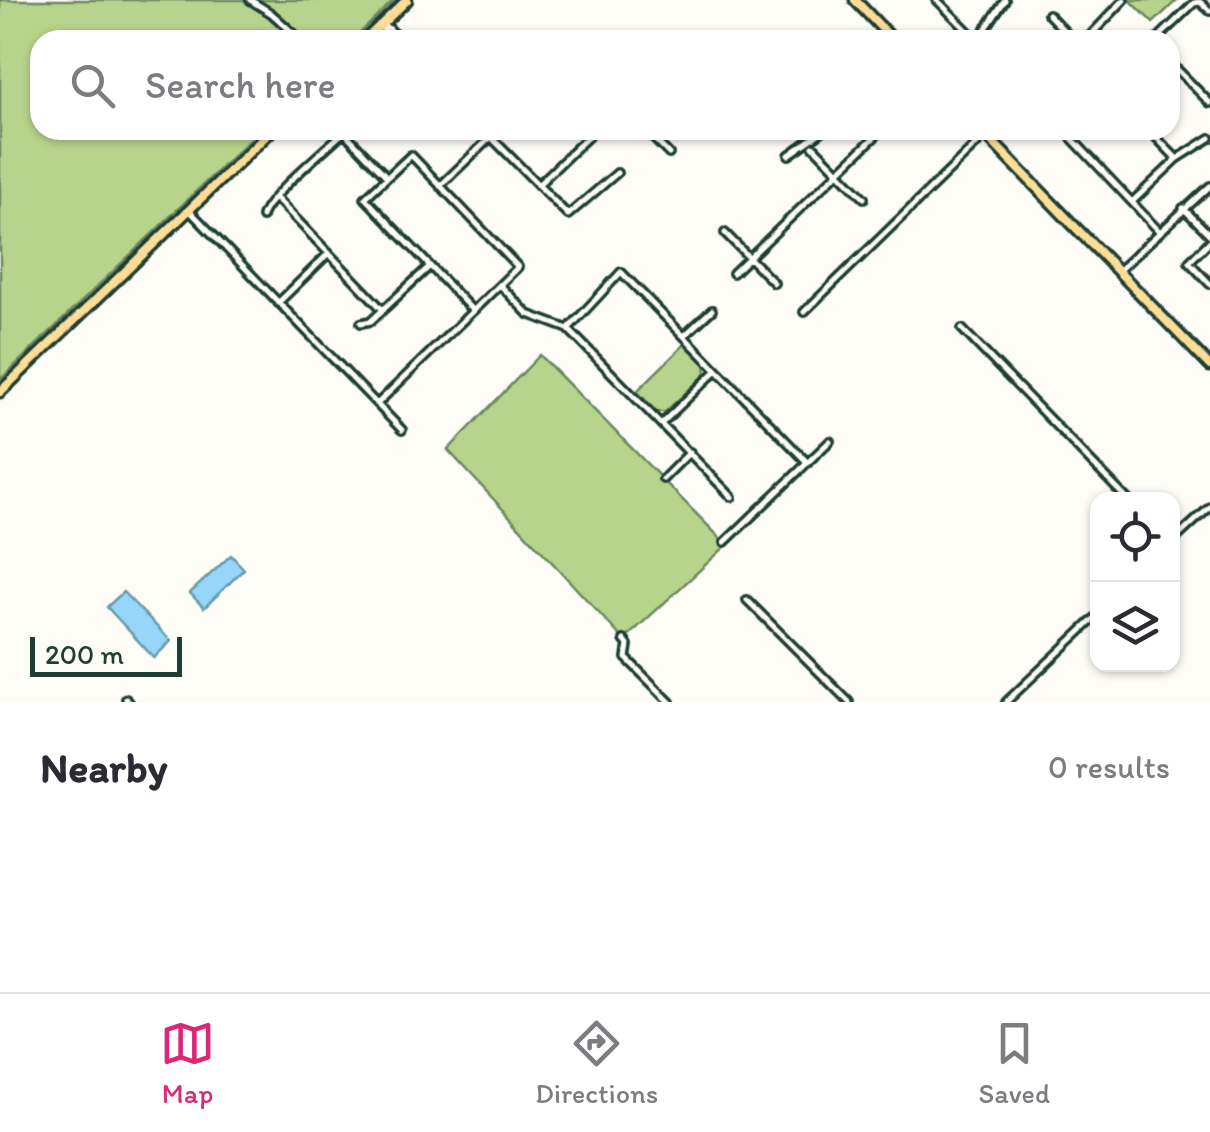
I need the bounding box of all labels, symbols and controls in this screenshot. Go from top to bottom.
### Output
search box [30,30,1180,140]
icon: search [65,58,120,113]
text: Search here [145,62,336,108]
map controls [1090,492,1180,672]
button: locate [1090,492,1180,582]
button: layers [1090,582,1180,672]
scale bar [30,632,182,676]
text: 200 m [45,637,124,671]
text: Nearby [40,742,167,793]
text: 0 results [1048,748,1170,786]
tab: Map [160,1016,215,1110]
tab: Directions [535,1016,658,1110]
tab: Saved [978,1016,1050,1110]

